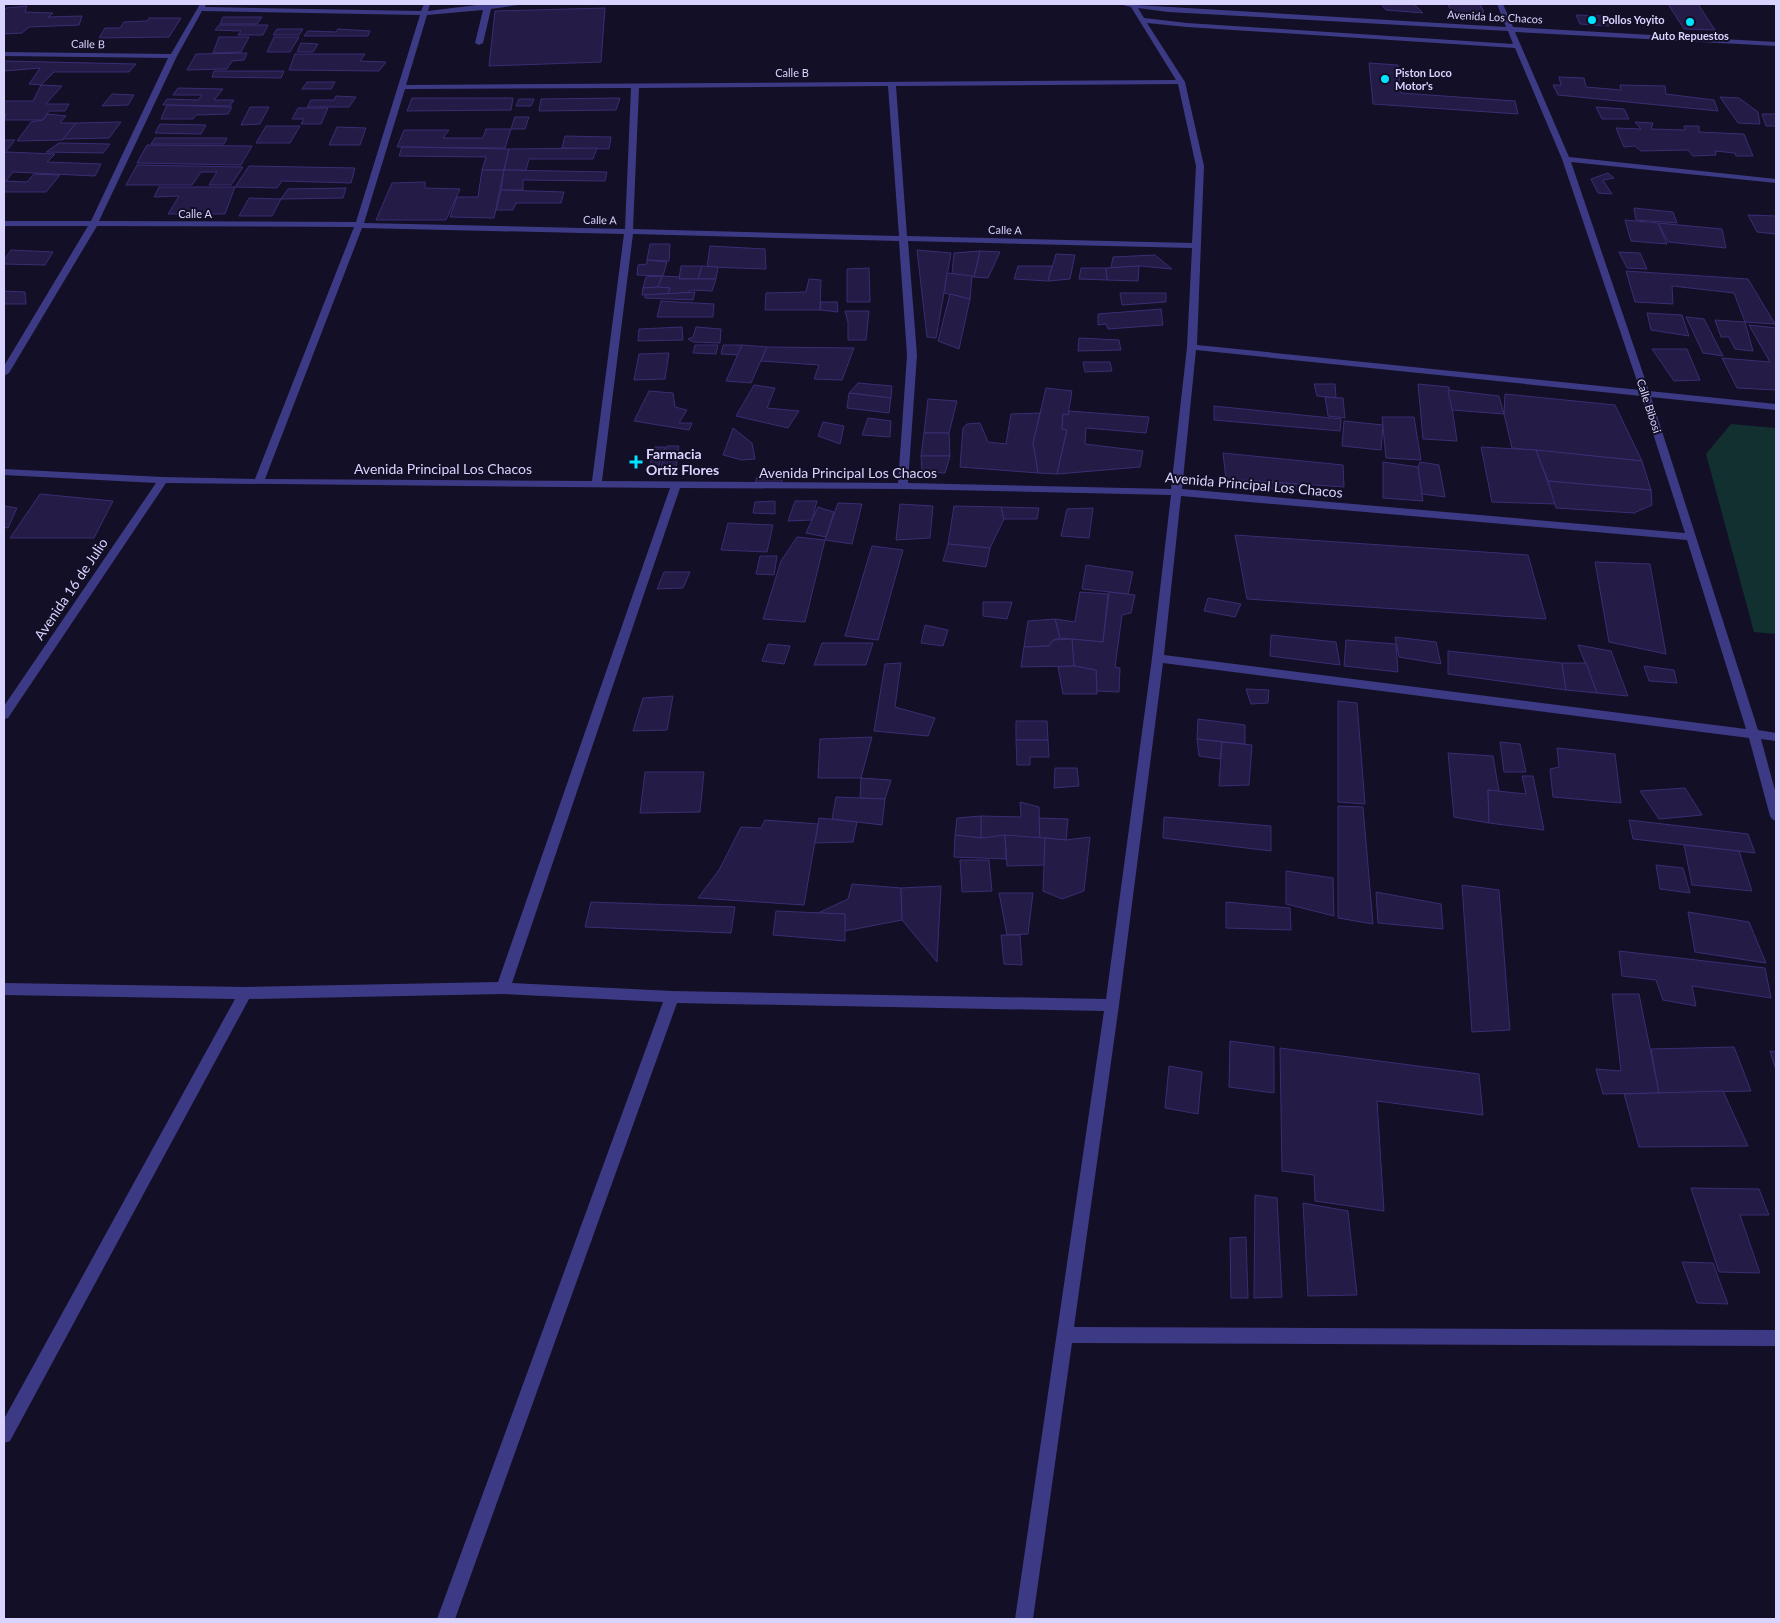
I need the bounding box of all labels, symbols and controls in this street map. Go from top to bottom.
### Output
street label: Avenida Los Chacos [1447,8,1543,26]
place label: Pollos Yoyito [1602,13,1665,26]
marker: Pollos Yoyito [1586,14,1598,26]
marker: Auto Repuestos [1684,16,1696,28]
place label: Auto Repuestos [1650,29,1729,42]
street label: Calle B [71,37,105,50]
street label: Calle B [775,66,809,79]
place label: Piston Loco Motor's [1395,66,1452,92]
marker: Piston Loco Motor's [1379,73,1391,85]
street label: Calle A [178,207,212,220]
street label: Calle A [583,213,618,226]
street label: Calle A [988,223,1023,236]
street label: Calle Bibosi [1635,377,1664,435]
place label: Farmacia Ortiz Flores [646,445,719,478]
marker: Farmacia Ortiz Flores [630,456,642,468]
street label: Avenida Principal Los Chacos [354,460,532,477]
street label: Avenida Principal Los Chacos [759,464,937,481]
street label: Avenida Principal Los Chacos [1165,468,1344,501]
street label: Avenida 16 de Julio [30,534,111,643]

